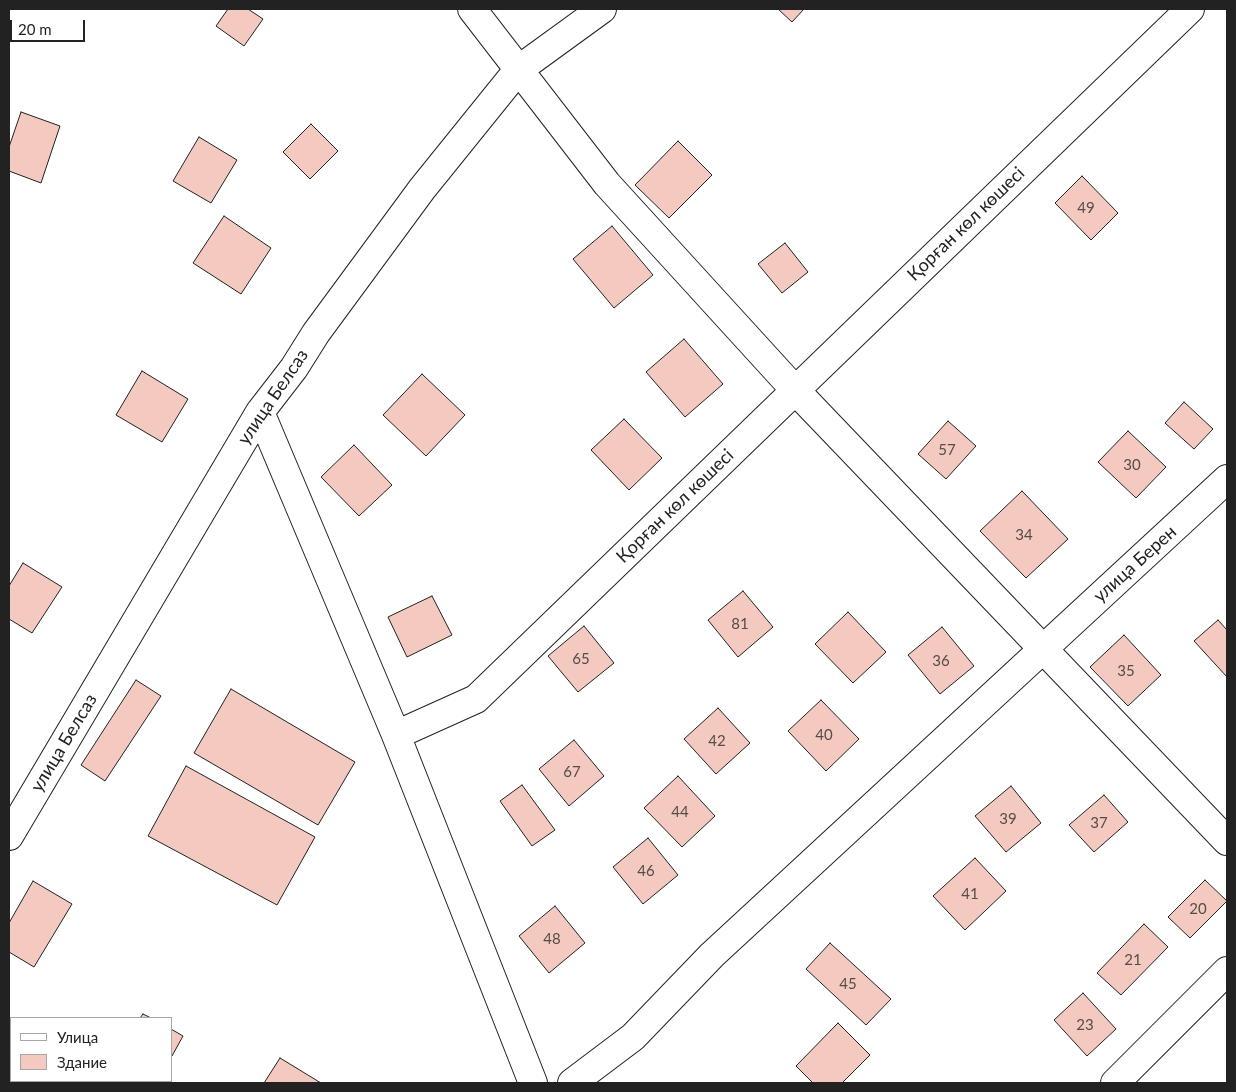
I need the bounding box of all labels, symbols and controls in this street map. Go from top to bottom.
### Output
scale bar [12,10,88,42]
text: 20 m [18,20,52,38]
street label: Қорған көл көшесі [903,163,1029,285]
house number: 49 [1077,199,1095,217]
street label: улица Белсаз [233,345,313,449]
house number: 57 [938,441,956,459]
street label: Қорған көл көшесі [612,445,738,567]
house number: 30 [1123,456,1141,474]
street label: улица Берен [1089,521,1181,607]
house number: 34 [1015,526,1033,544]
house number: 81 [731,615,749,633]
house number: 65 [572,650,590,668]
house number: 36 [932,652,950,670]
house number: 35 [1117,662,1135,680]
street label: улица Белсаз [26,690,102,796]
house number: 40 [815,726,833,744]
house number: 42 [708,732,726,750]
house number: 67 [563,763,581,781]
house number: 44 [671,803,689,821]
house number: 39 [999,810,1017,828]
house number: 37 [1090,814,1108,832]
house number: 46 [637,862,655,880]
house number: 41 [961,885,979,903]
house number: 20 [1189,900,1207,918]
house number: 48 [543,930,561,948]
house number: 21 [1124,951,1142,969]
house number: 45 [839,975,857,993]
house number: 23 [1076,1016,1094,1034]
legend [10,1017,172,1082]
text: Улица [57,1028,98,1046]
text: Здание [57,1053,107,1071]

